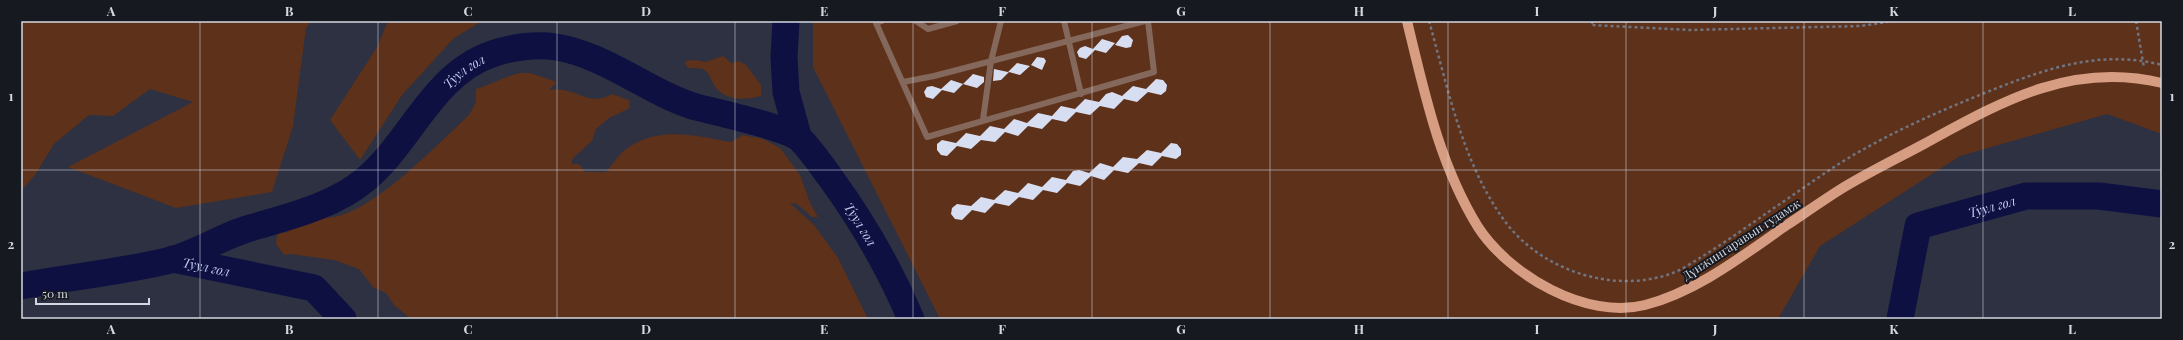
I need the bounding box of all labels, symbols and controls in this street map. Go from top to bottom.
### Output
text: A [106,2,116,19]
text: B [285,2,294,19]
text: C [463,2,473,19]
text: D [641,2,651,19]
text: E [820,2,828,19]
text: F [998,2,1006,19]
text: G [1176,2,1186,19]
text: H [1354,2,1364,19]
text: I [1535,2,1540,19]
text: J [1712,2,1718,19]
text: K [1889,2,1899,19]
text: L [2068,2,2076,19]
water label: Туул гол [439,50,487,91]
text: 1 [9,87,14,104]
text: 1 [2170,87,2175,104]
water label: Туул гол [1966,191,2017,220]
street label: Дүнжингаравын гудамж [1679,195,1803,283]
water label: Туул гол [841,199,881,249]
text: 2 [8,235,15,252]
text: 2 [2169,235,2176,252]
water label: Туул гол [181,253,232,279]
scale bar [36,280,149,306]
text: 50 m [42,285,68,301]
text: A [106,320,116,337]
text: B [285,320,294,337]
text: C [463,320,473,337]
text: D [641,320,651,337]
text: E [820,320,828,337]
text: F [998,320,1006,337]
text: G [1176,320,1186,337]
text: H [1354,320,1364,337]
text: I [1535,320,1540,337]
text: J [1712,320,1718,337]
text: K [1889,320,1899,337]
text: L [2068,320,2076,337]

